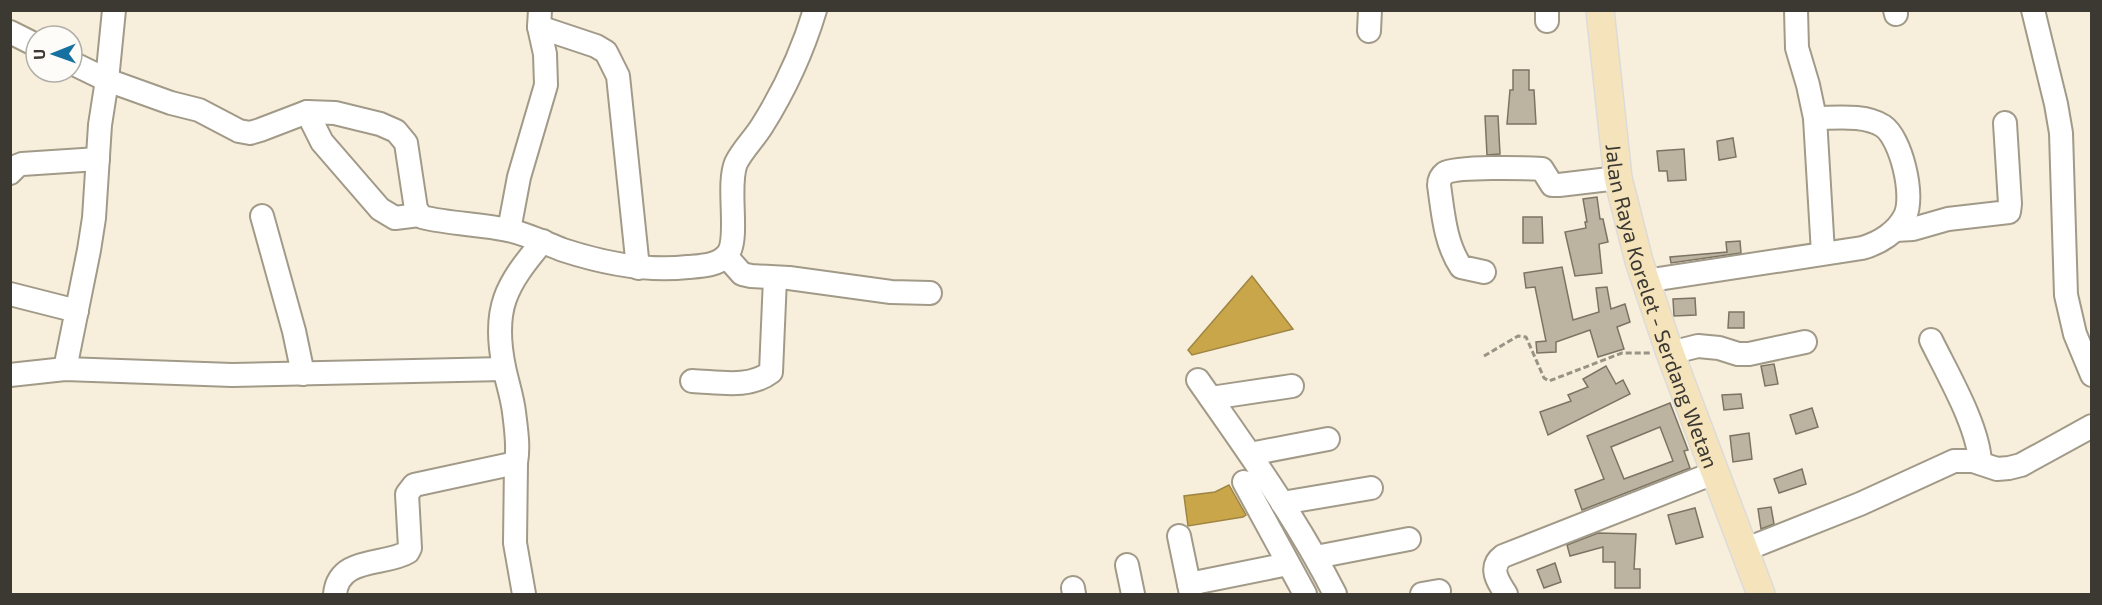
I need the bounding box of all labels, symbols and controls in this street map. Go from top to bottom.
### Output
north arrow [24,24,84,84]
text: U [29,49,48,60]
street label: Jalan Raya Korelet - Serdang Wetan [1602,143,1725,471]

